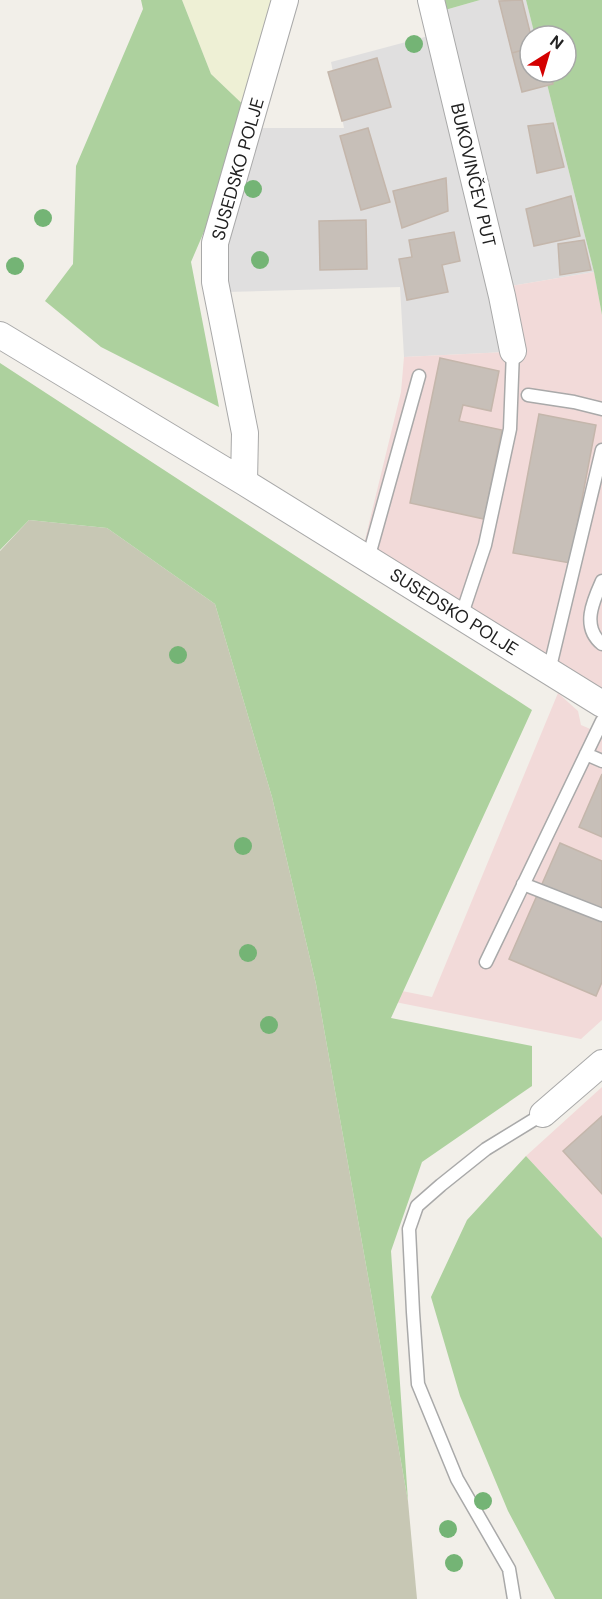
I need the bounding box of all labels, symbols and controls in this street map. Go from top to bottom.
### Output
north arrow [518,24,578,84]
text: N [546,31,568,54]
street label: SUSEDSKO POLJE [206,95,270,243]
street label: BUKOVINČEV PUT [445,101,501,249]
street label: SUSEDSKO POLJE [385,563,523,661]

